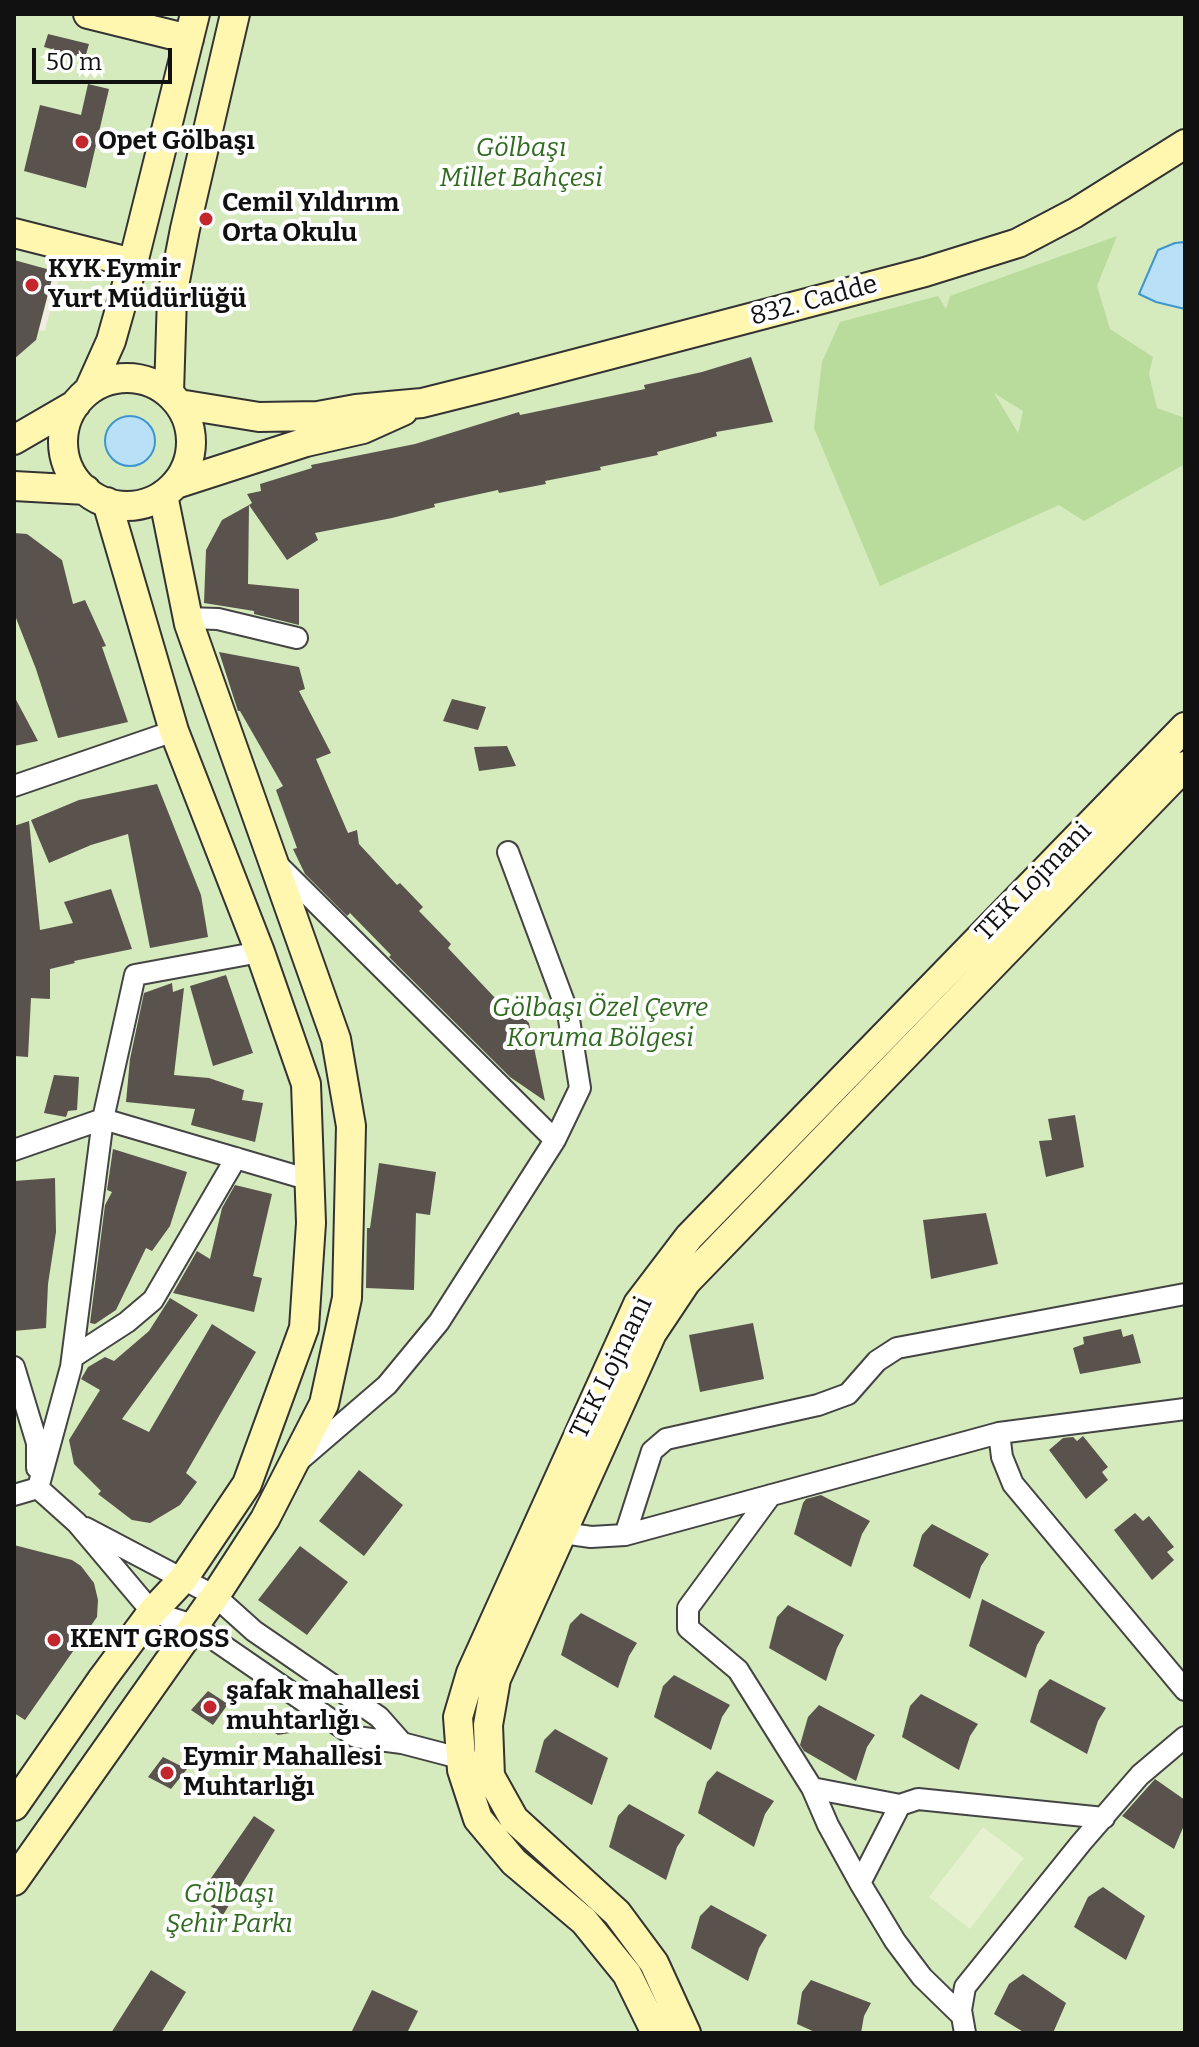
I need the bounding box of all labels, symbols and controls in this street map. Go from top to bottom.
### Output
scale bar [36,32,176,82]
text: 50 m [46,48,102,76]
place label: Opet Gölbaşı [98,126,255,158]
marker: Opet Gölbaşı [73,133,91,151]
park label: Gölbaşı Millet Bahçesi [439,133,603,194]
place label: Cemil Yıldırım Orta Okulu [222,188,399,250]
marker: Cemil Yıldırım Orta Okulu [197,210,215,228]
place label: KYK Eymir Yurt Müdürlüğü [48,254,246,316]
street label: 832. Cadde [747,269,881,333]
marker: KYK Eymir Yurt Müdürlüğü [23,276,41,294]
street label: TEK Lojmani [969,816,1099,948]
park label: Gölbaşı Özel Çevre Koruma Bölgesi [492,993,708,1054]
street label: TEK Lojmani [564,1292,660,1444]
place label: KENT GROSS [70,1624,230,1656]
marker: KENT GROSS [45,1631,63,1649]
place label: şafak mahallesi muhtarlığı [226,1676,420,1738]
marker: şafak mahallesi muhtarlığı [201,1698,219,1716]
place label: Eymir Mahallesi Muhtarlığı [183,1742,382,1804]
marker: Eymir Mahallesi Muhtarlığı [158,1764,176,1782]
park label: Gölbaşı Şehir Parkı [165,1879,293,1940]

